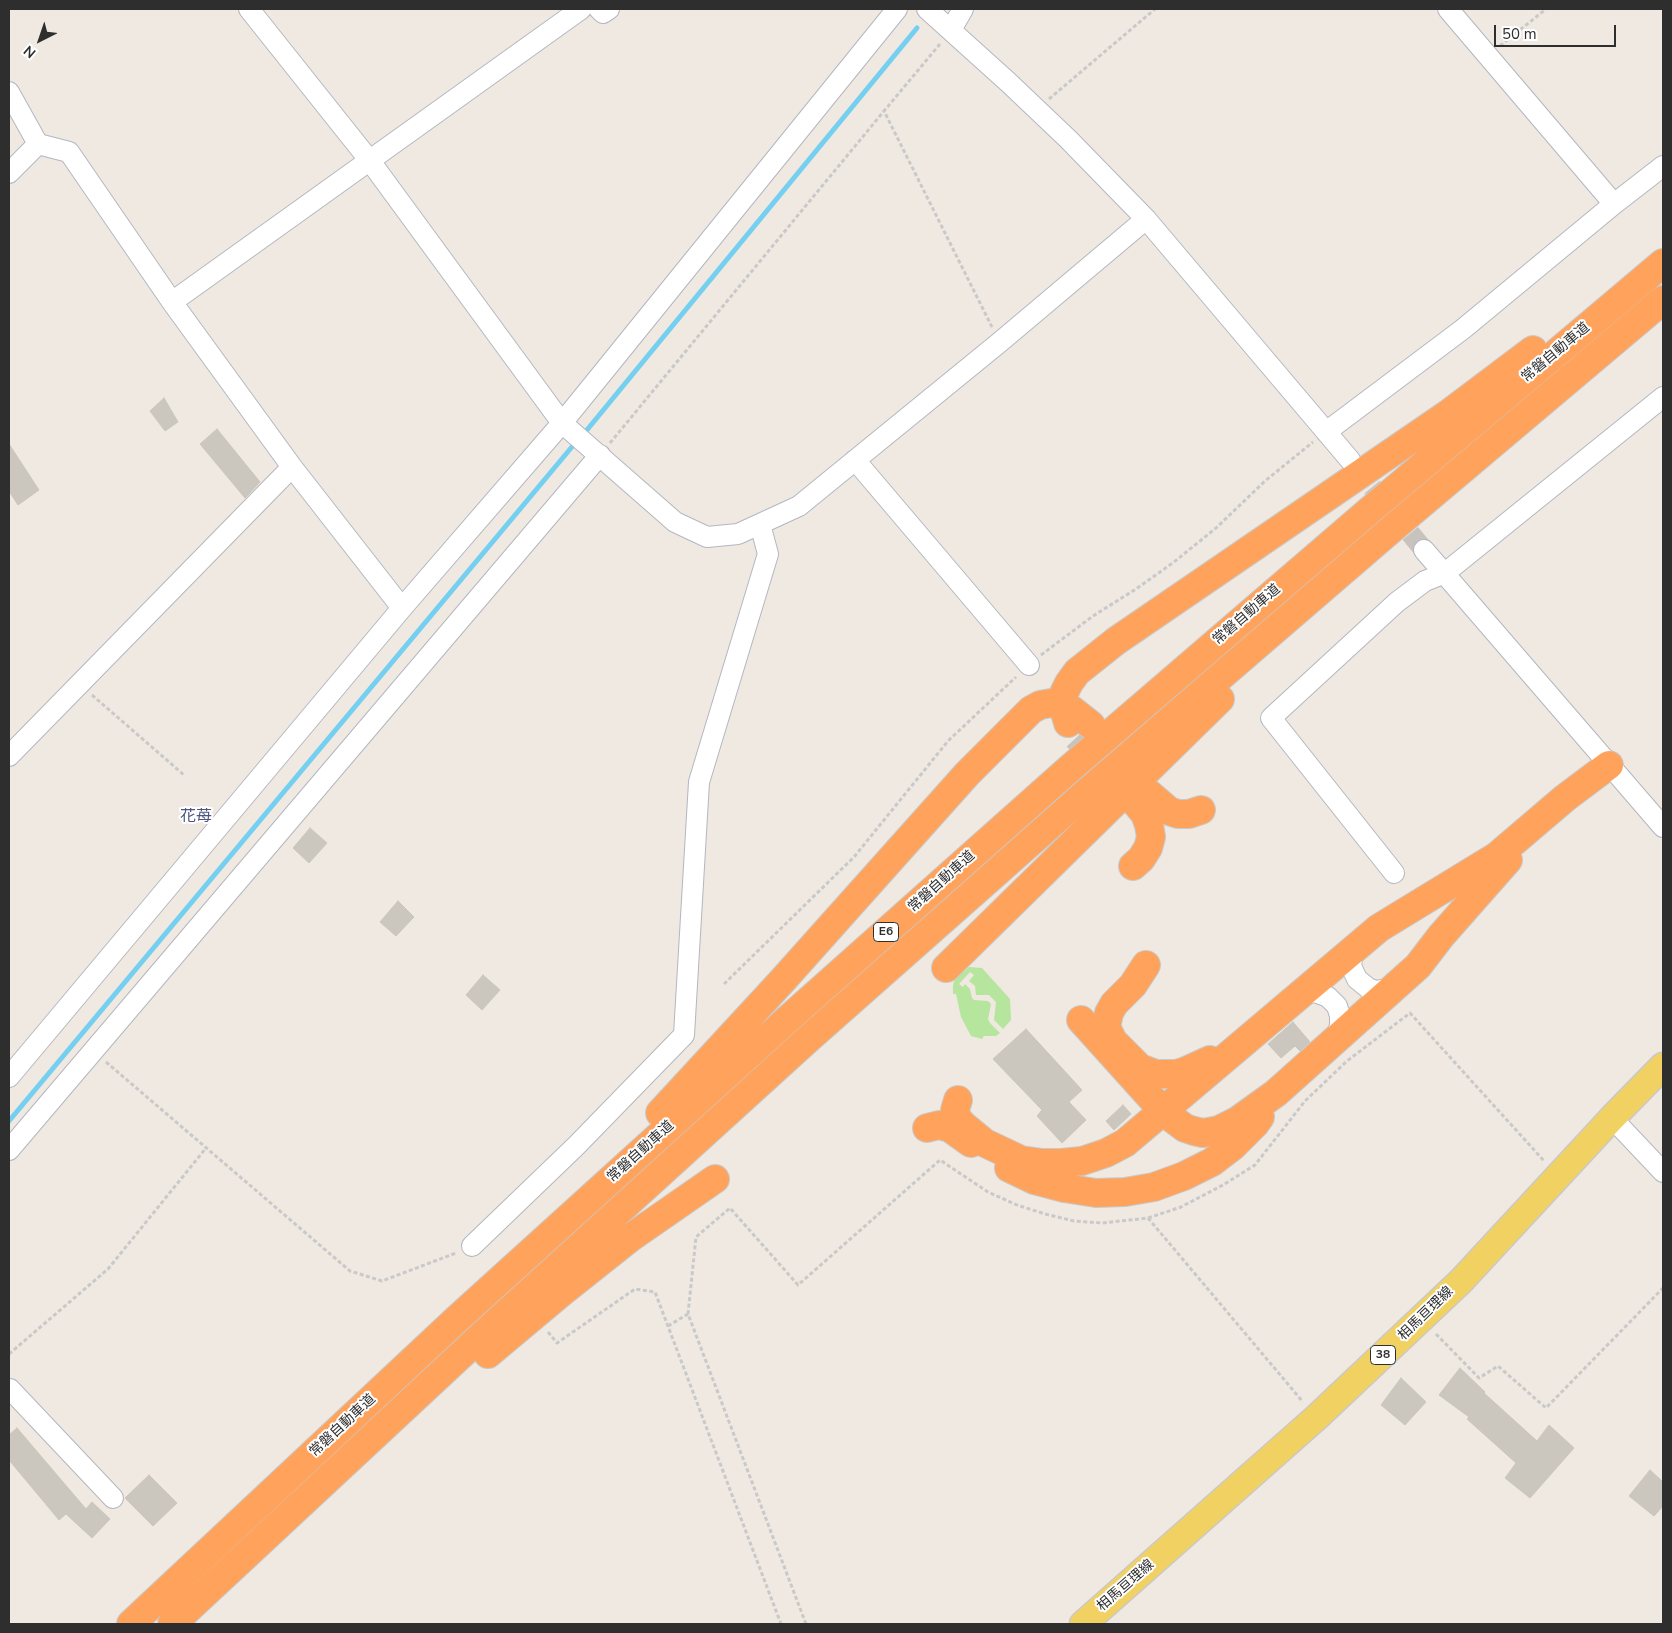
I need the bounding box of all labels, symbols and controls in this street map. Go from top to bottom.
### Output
north arrow [15,15,65,65]
scale bar [1497,15,1620,47]
text: 50 m [1502,24,1537,44]
text: N [20,41,40,62]
street label: 常磐自動車道 [1518,320,1594,386]
street label: 常磐自動車道 [1210,581,1284,649]
district label: 花苺 [180,807,212,827]
street label: 常磐自動車道 [905,848,979,916]
road number: E6 [874,922,898,942]
street label: 常磐自動車道 [604,1118,678,1186]
street label: 相馬亘理線 [1395,1284,1457,1344]
road number: 38 [1370,1346,1396,1364]
street label: 常磐自動車道 [307,1391,379,1461]
street label: 相馬亘理線 [1094,1557,1158,1615]

